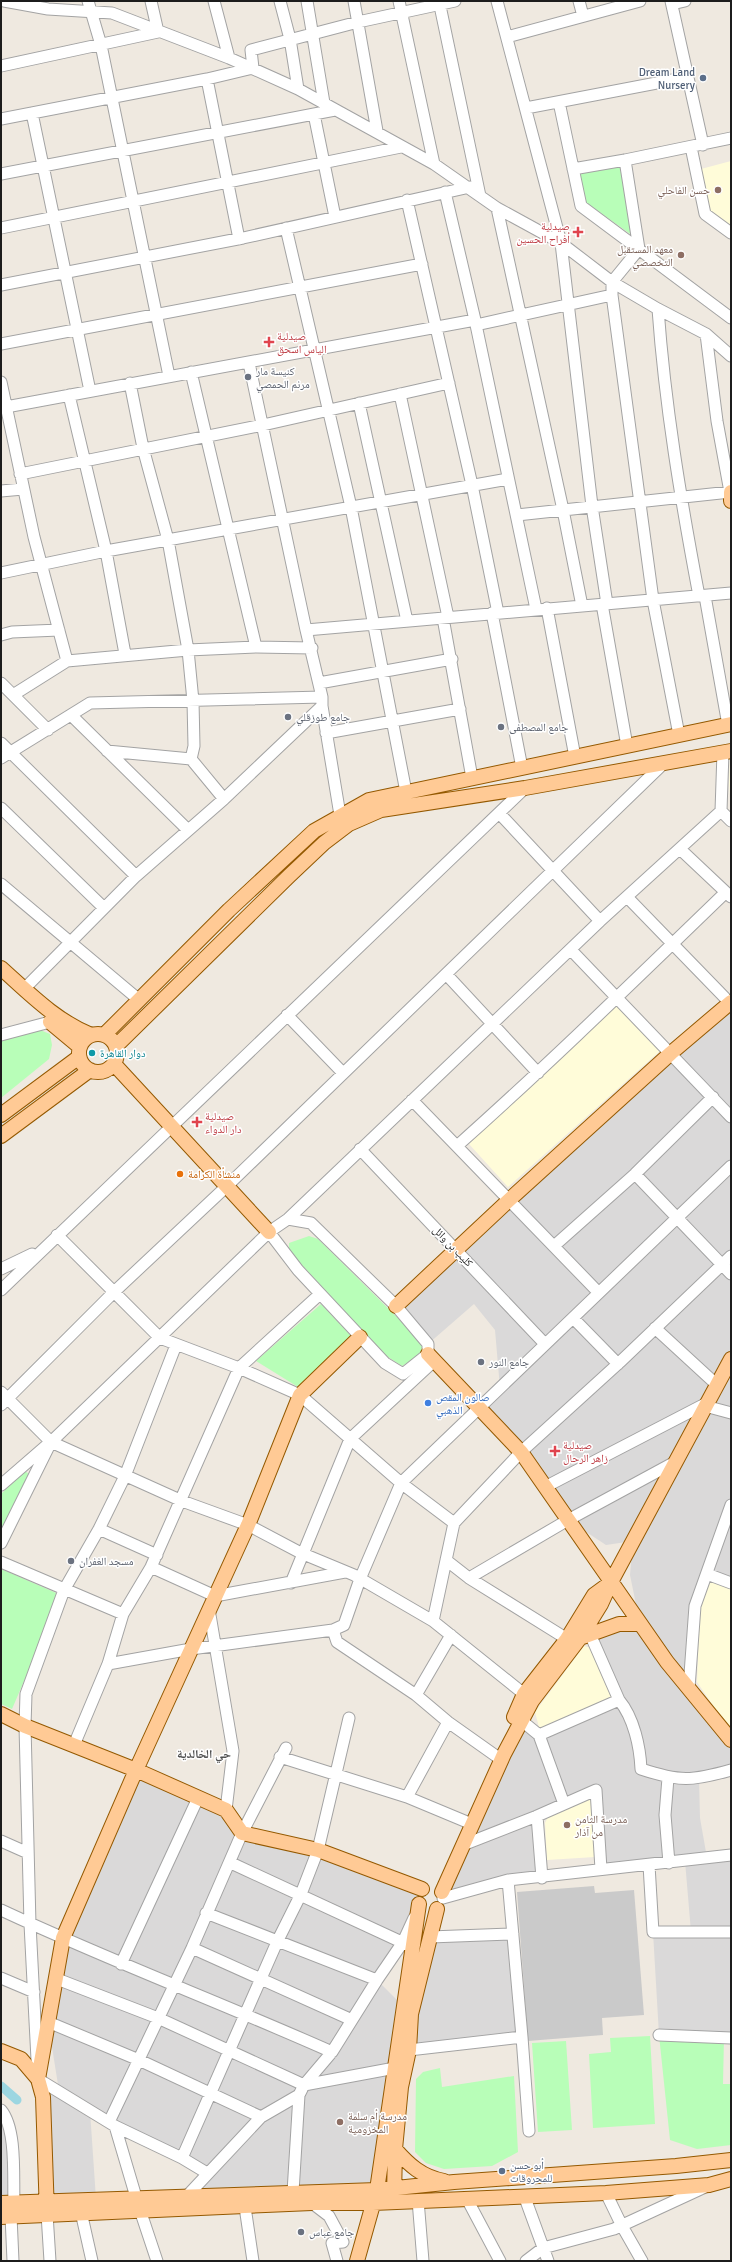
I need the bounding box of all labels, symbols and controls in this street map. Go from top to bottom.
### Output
place label: Dream Land Nursery [639,66,696,92]
marker: Dream Land Nursery [698,73,708,83]
place label: حسن الفاحلي [658,184,710,199]
marker: حسن الفاحلي [713,185,723,195]
place label: صيدلية أفراح الحسين [516,220,570,246]
marker: صيدلية أفراح الحسين [573,227,583,237]
place label: معهد المستقبل التخصصي [617,243,673,271]
marker: معهد المستقبل التخصصي [676,250,686,260]
place label: صيدلية الياس اسحق [277,330,327,356]
marker: صيدلية الياس اسحق [264,337,274,347]
place label: كنيسة مار مرنم الحمصي [255,365,310,393]
marker: كنيسة مار مرنم الحمصي [243,372,253,382]
place label: جامع طوزقلي [296,711,350,726]
marker: جامع طوزقلي [283,712,293,722]
place label: جامع المصطفى [509,721,568,734]
marker: جامع المصطفى [496,722,506,732]
place label: دوار القاهرة [100,1047,146,1060]
marker: دوار القاهرة [87,1048,97,1058]
place label: صيدلية دار الدواء [205,1110,242,1136]
marker: صيدلية دار الدواء [192,1117,202,1127]
place label: منشأة الكرامة [188,1167,240,1181]
marker: منشأة الكرامة [175,1169,185,1179]
street label: كليب بن وائل [430,1223,476,1270]
place label: جامع النور [488,1356,529,1369]
marker: جامع النور [476,1357,486,1367]
place label: صالون المقص الذهبي [436,1391,490,1419]
marker: صالون المقص الذهبي [423,1398,433,1408]
place label: صيدلية زاهر الرحال [563,1439,608,1465]
marker: صيدلية زاهر الرحال [550,1446,560,1456]
place label: مسجد الغفران [79,1555,134,1568]
marker: مسجد الغفران [66,1556,76,1566]
district label: حي الخالدية [177,1747,231,1764]
place label: مدرسة الثامن من آذار [574,1813,627,1839]
marker: مدرسة الثامن من آذار [562,1820,572,1830]
place label: مدرسة أم سلمة المخزومية [348,2109,407,2136]
marker: مدرسة أم سلمة المخزومية [335,2117,345,2127]
place label: أبو حسن للمحروقات [510,2158,552,2185]
marker: أبو حسن للمحروقات [497,2166,507,2176]
place label: جامع عباس [309,2226,354,2239]
marker: جامع عباس [296,2227,306,2237]

